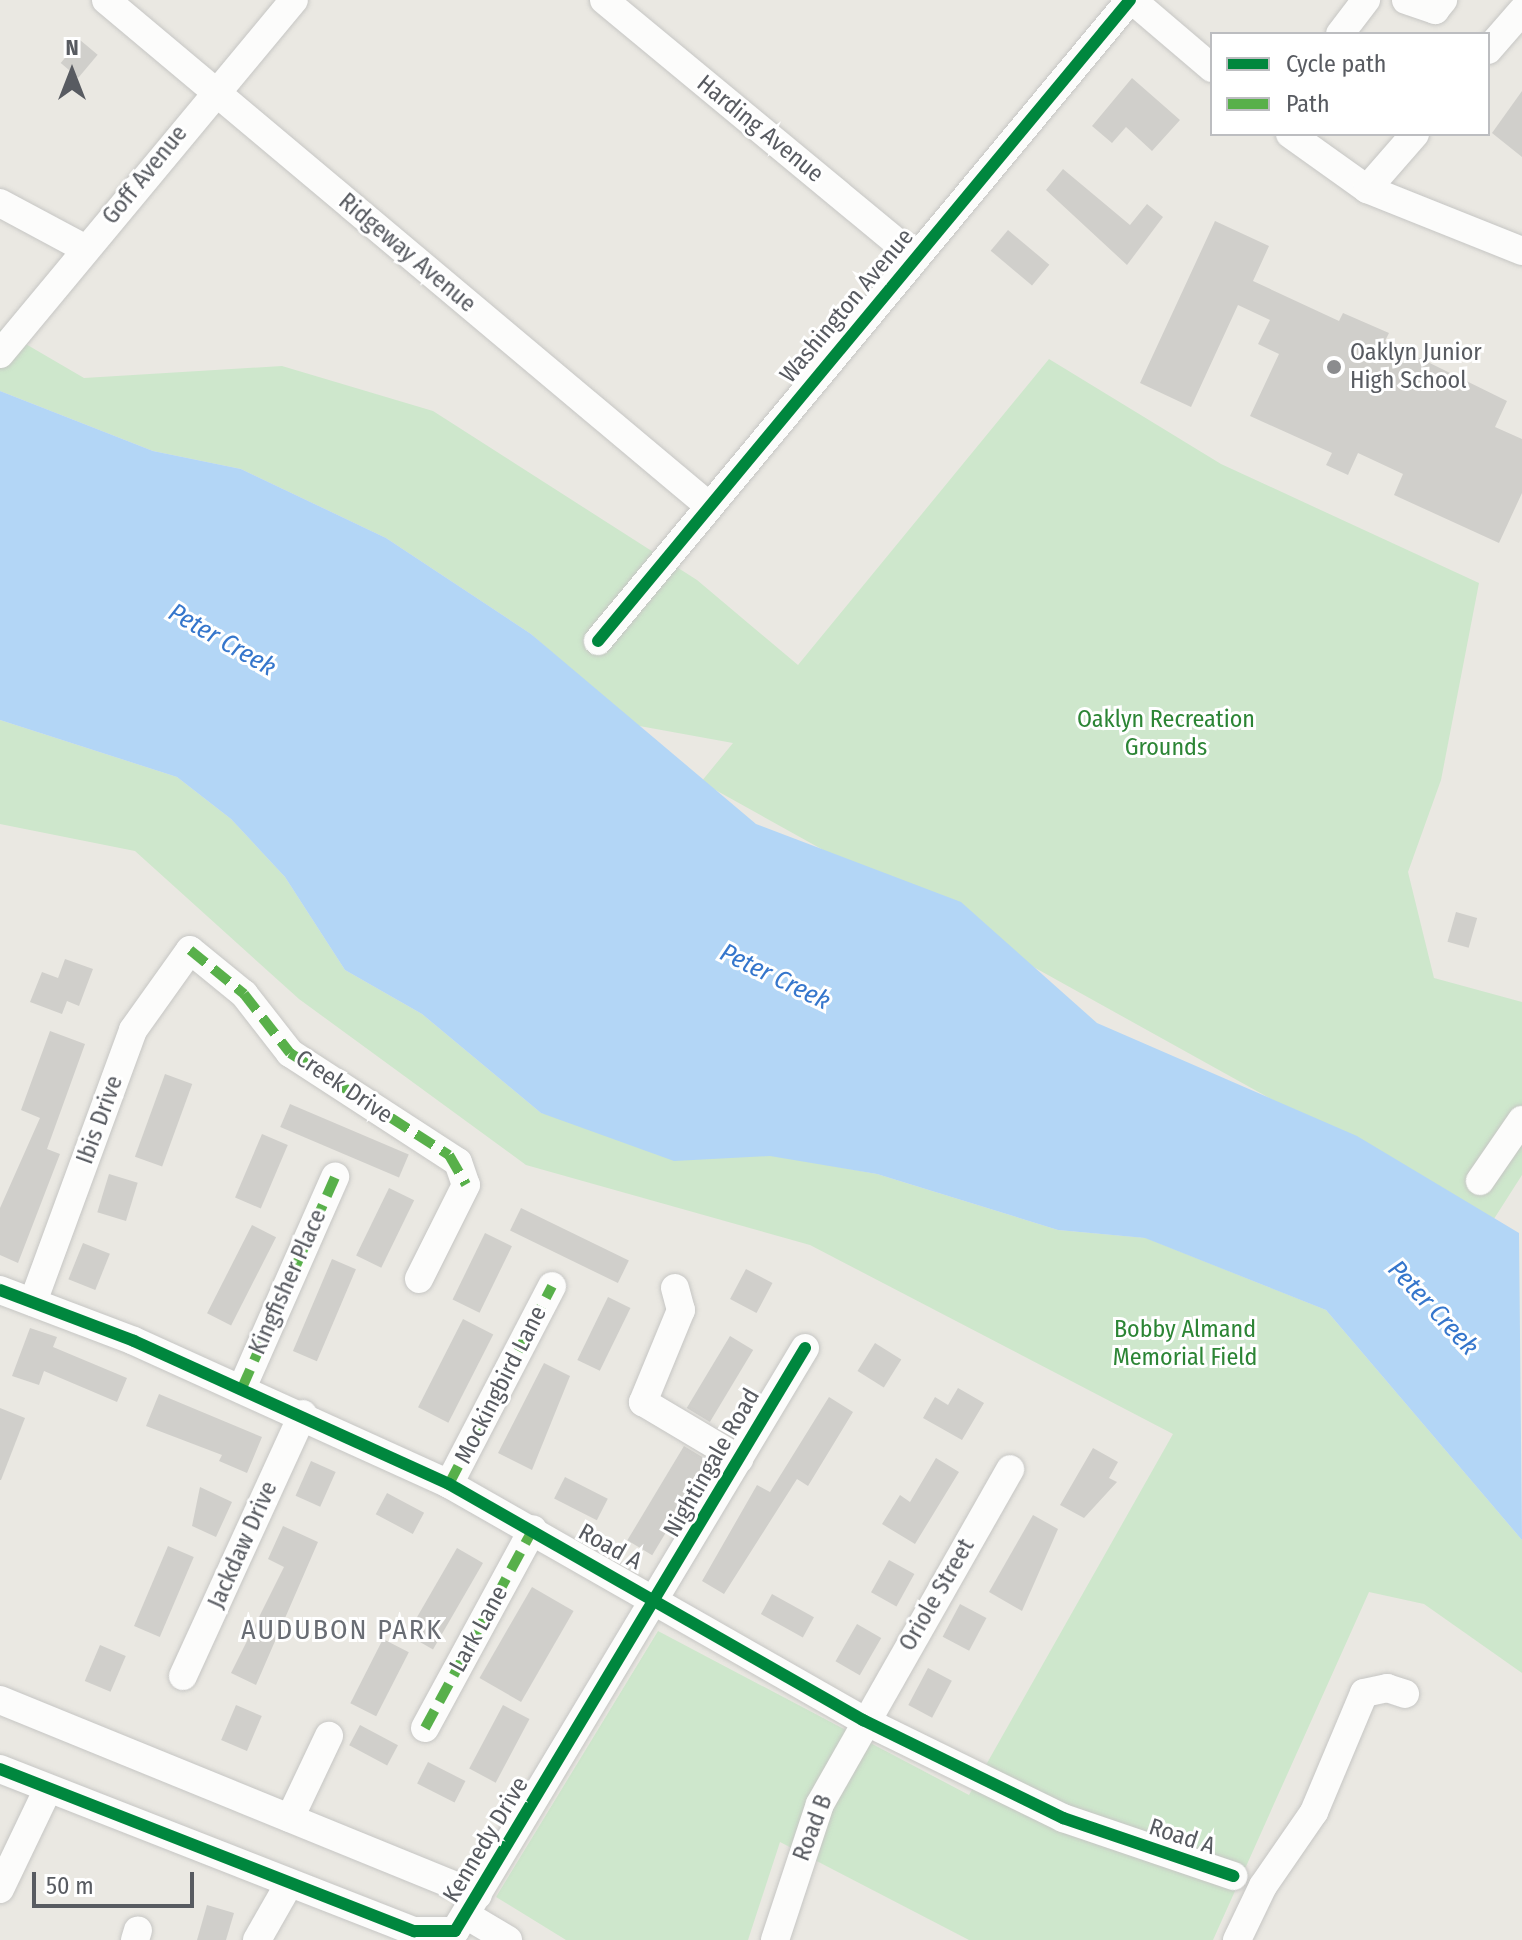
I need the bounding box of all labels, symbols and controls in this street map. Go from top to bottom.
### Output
north arrow [32,32,112,112]
legend [1210,32,1490,136]
text: N [65,34,79,61]
text: Cycle path [1286,50,1386,78]
street label: Harding Avenue [691,69,829,189]
text: Path [1286,90,1330,118]
street label: Goff Avenue [96,120,194,230]
street label: Ridgeway Avenue [333,187,481,319]
street label: Washington Avenue [774,223,920,389]
place label: Oaklyn Junior High School [1350,339,1482,395]
marker: Oaklyn Junior High School [1325,358,1343,376]
water label: Peter Creek [163,597,281,683]
park label: Oaklyn Recreation Grounds [1077,706,1255,762]
water label: Peter Creek [715,937,835,1017]
street label: Creek Drive [290,1044,398,1130]
street label: Ibis Drive [71,1072,129,1168]
street label: Kingfisher Place [243,1205,333,1359]
water label: Peter Creek [1381,1254,1485,1362]
street label: Mockingbird Lane [449,1301,553,1469]
park label: Bobby Almand Memorial Field [1113,1316,1257,1372]
street label: Nightingale Road [658,1384,766,1542]
street label: Jackdaw Drive [202,1477,284,1613]
street label: Road A [573,1518,647,1576]
street label: Oriole Street [893,1534,981,1656]
street label: Lark Lane [444,1581,514,1677]
district label: AUDUBON PARK [241,1613,443,1647]
street label: Kennedy Drive [437,1772,535,1908]
street label: Road B [787,1791,839,1865]
street label: Road A [1145,1813,1219,1861]
scale bar [36,1856,198,1906]
text: 50 m [46,1872,94,1900]

